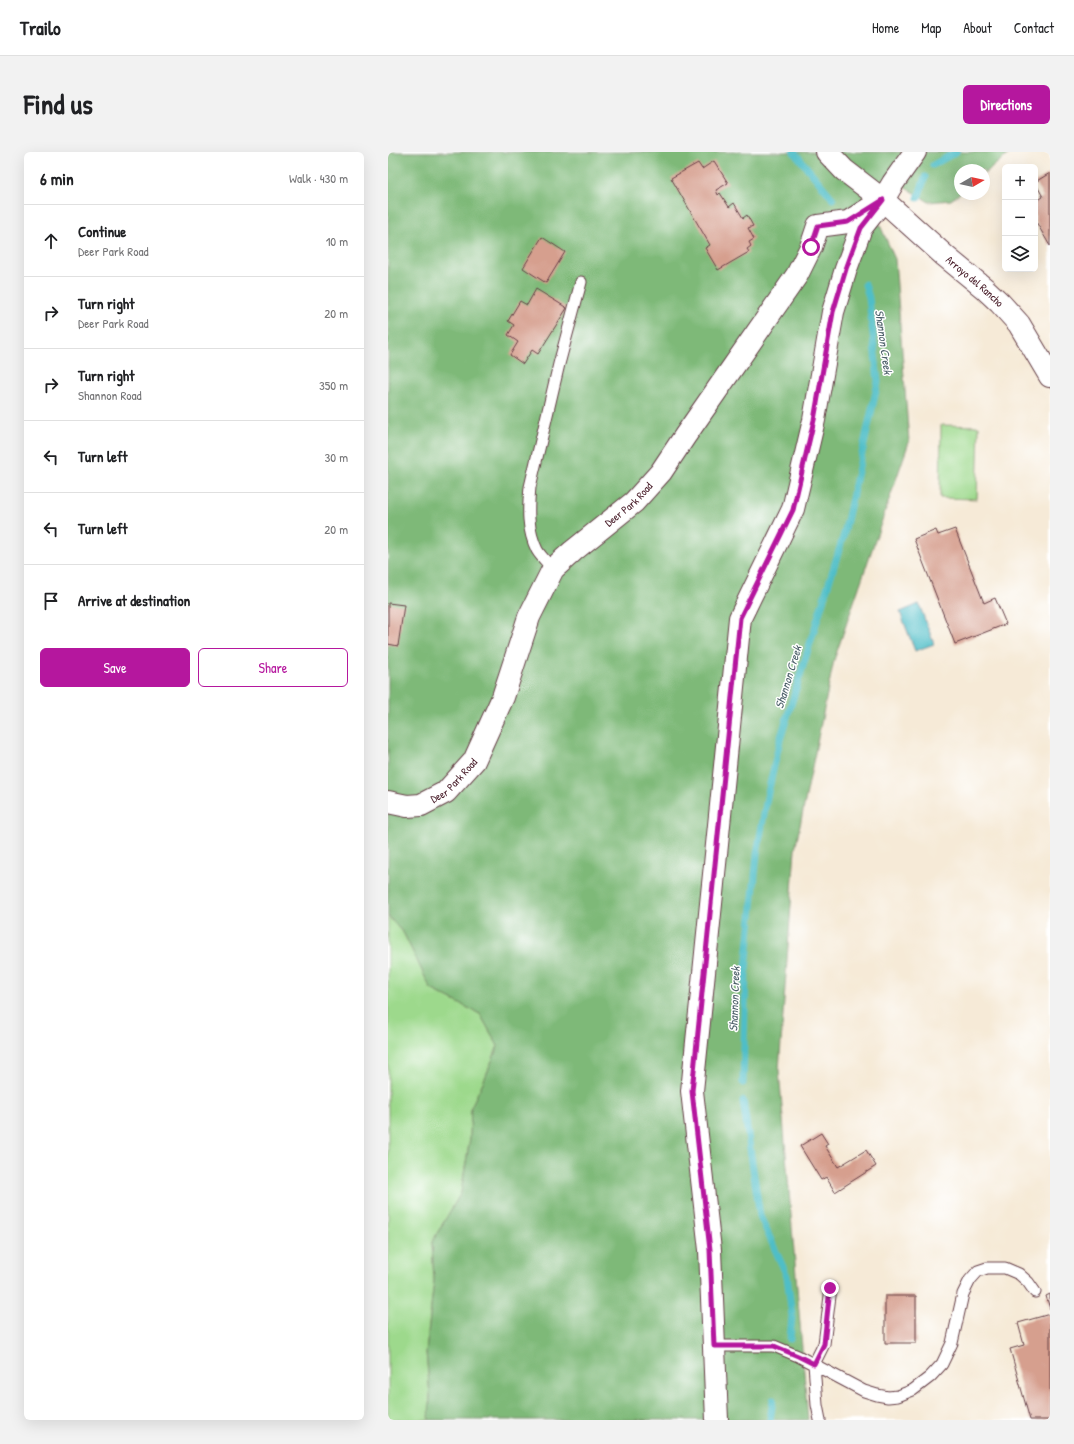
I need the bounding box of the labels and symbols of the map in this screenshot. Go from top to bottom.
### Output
north arrow [954,164,990,200]
route start [802,238,820,256]
street label: Arroyo del Rancho [943,253,1007,310]
water label: Shannon Creek [871,309,897,376]
street label: Deer Park Road [602,479,656,530]
water label: Shannon Creek [770,643,806,710]
street label: Deer Park Road [428,755,481,806]
water label: Shannon Creek [724,965,744,1032]
route end [821,1279,839,1297]

